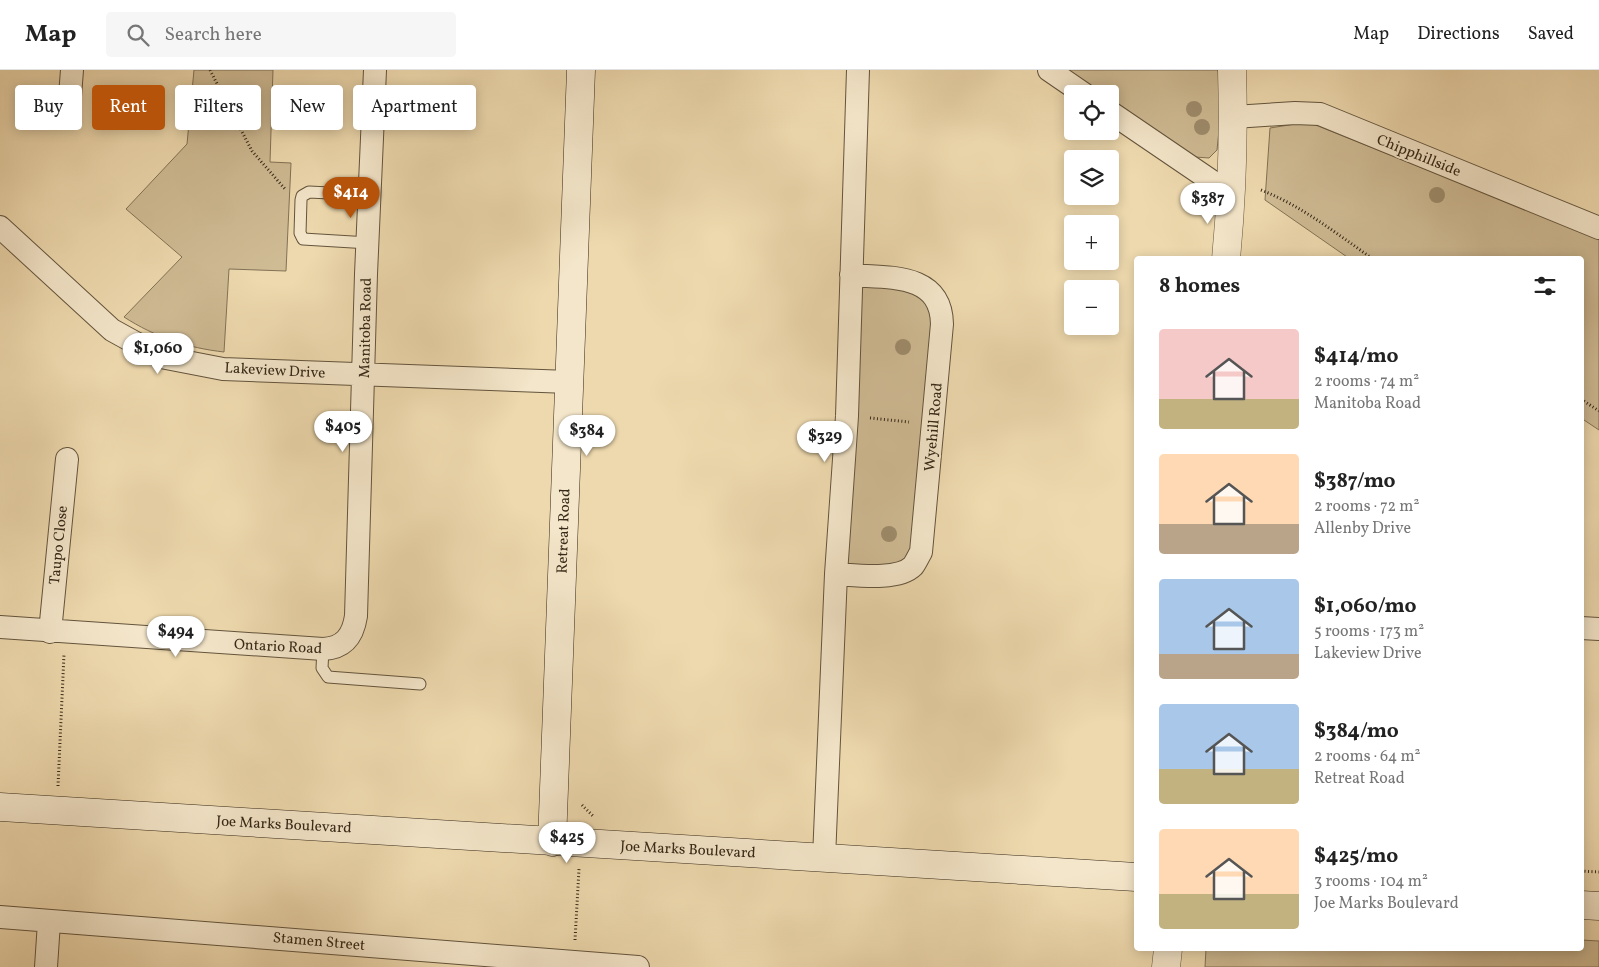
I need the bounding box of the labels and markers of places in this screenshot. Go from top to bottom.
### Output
pin: $414 [321,176,381,219]
pin: $387 [1178,182,1238,225]
pin: $1,060 [117,332,199,375]
pin: $405 [313,410,373,453]
pin: $384 [557,414,617,457]
pin: $329 [795,420,855,463]
pin: $494 [146,616,206,658]
pin: $425 [537,822,597,864]

